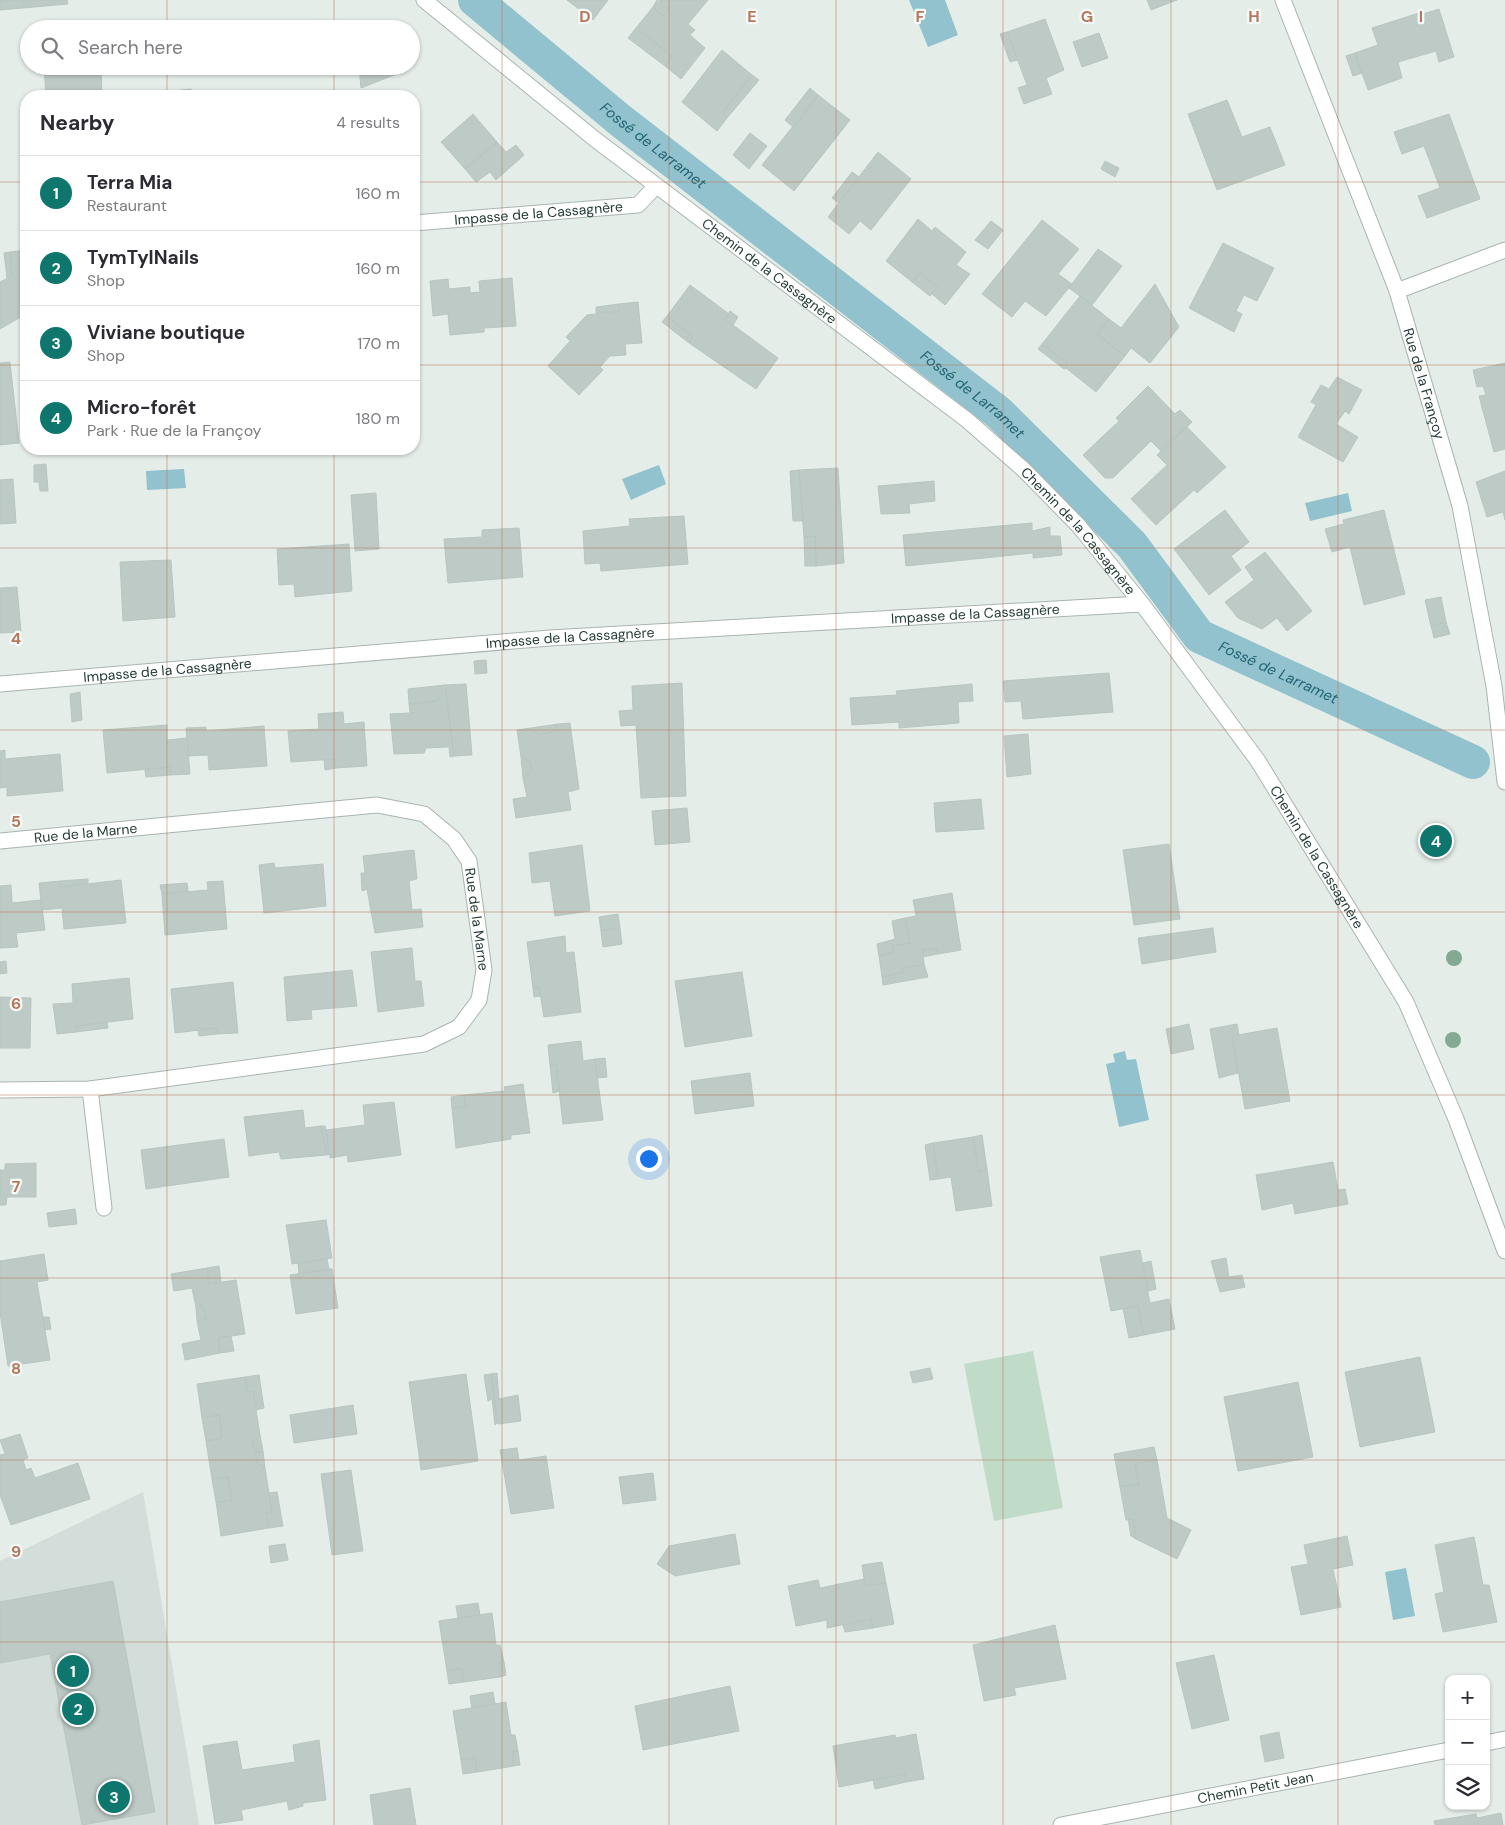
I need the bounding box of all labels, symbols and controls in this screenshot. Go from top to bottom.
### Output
text: D [579,6,591,27]
text: E [747,6,757,27]
text: F [916,6,925,27]
text: G [1081,6,1093,27]
text: H [1248,6,1260,27]
text: I [1419,6,1423,27]
search box [20,20,420,75]
icon: search [38,34,66,62]
text: Search here [78,35,183,60]
water label: Fossé de Larramet [596,98,710,193]
text: Nearby [40,109,114,137]
text: 4 results [336,112,400,133]
text: Terra Mia [87,170,172,195]
text: 1 [53,183,59,204]
text: 160 m [356,183,400,204]
text: Restaurant [87,195,167,216]
street label: Impasse de la Cassagnère [454,197,624,229]
street label: Chemin de la Cassagnère [698,214,841,328]
text: TymTylNails [87,245,199,270]
text: 2 [51,258,61,279]
text: 160 m [356,258,400,279]
text: Shop [87,270,125,291]
text: Viviane boutique [87,320,245,345]
street label: Rue de la Françoy [1399,326,1449,441]
text: 3 [51,333,61,354]
text: 170 m [357,333,400,354]
text: Shop [87,345,125,366]
water label: Fossé de Larramet [916,346,1029,443]
text: Micro-forêt [87,395,196,420]
text: 4 [51,408,61,429]
text: 180 m [356,408,400,429]
text: Park · Rue de la Françoy [87,420,261,441]
street label: Chemin de la Cassagnère [1017,463,1140,598]
street label: Impasse de la Cassagnère [891,600,1060,627]
street label: Impasse de la Cassagnère [485,623,655,652]
text: 4 [11,628,21,649]
water label: Fossé de Larramet [1215,636,1342,709]
street label: Impasse de la Cassagnère [83,654,252,686]
street label: Chemin de la Cassagnère [1266,782,1368,932]
text: 5 [11,811,21,832]
street label: Rue de la Marne [33,819,138,847]
pin: 4 [1420,822,1452,860]
street label: Rue de la Marne [461,867,493,972]
text: 6 [11,993,21,1014]
your location [636,1146,662,1172]
text: 7 [12,1176,21,1197]
text: 8 [11,1358,21,1379]
text: 9 [11,1541,21,1562]
pin: 1 [57,1652,89,1690]
map controls [1445,1675,1490,1810]
button: + [1445,1675,1490,1720]
pin: 2 [62,1690,94,1728]
button: − [1445,1720,1490,1765]
button: layers [1445,1765,1490,1810]
street label: Chemin Petit Jean [1196,1767,1315,1807]
pin: 3 [98,1778,130,1816]

